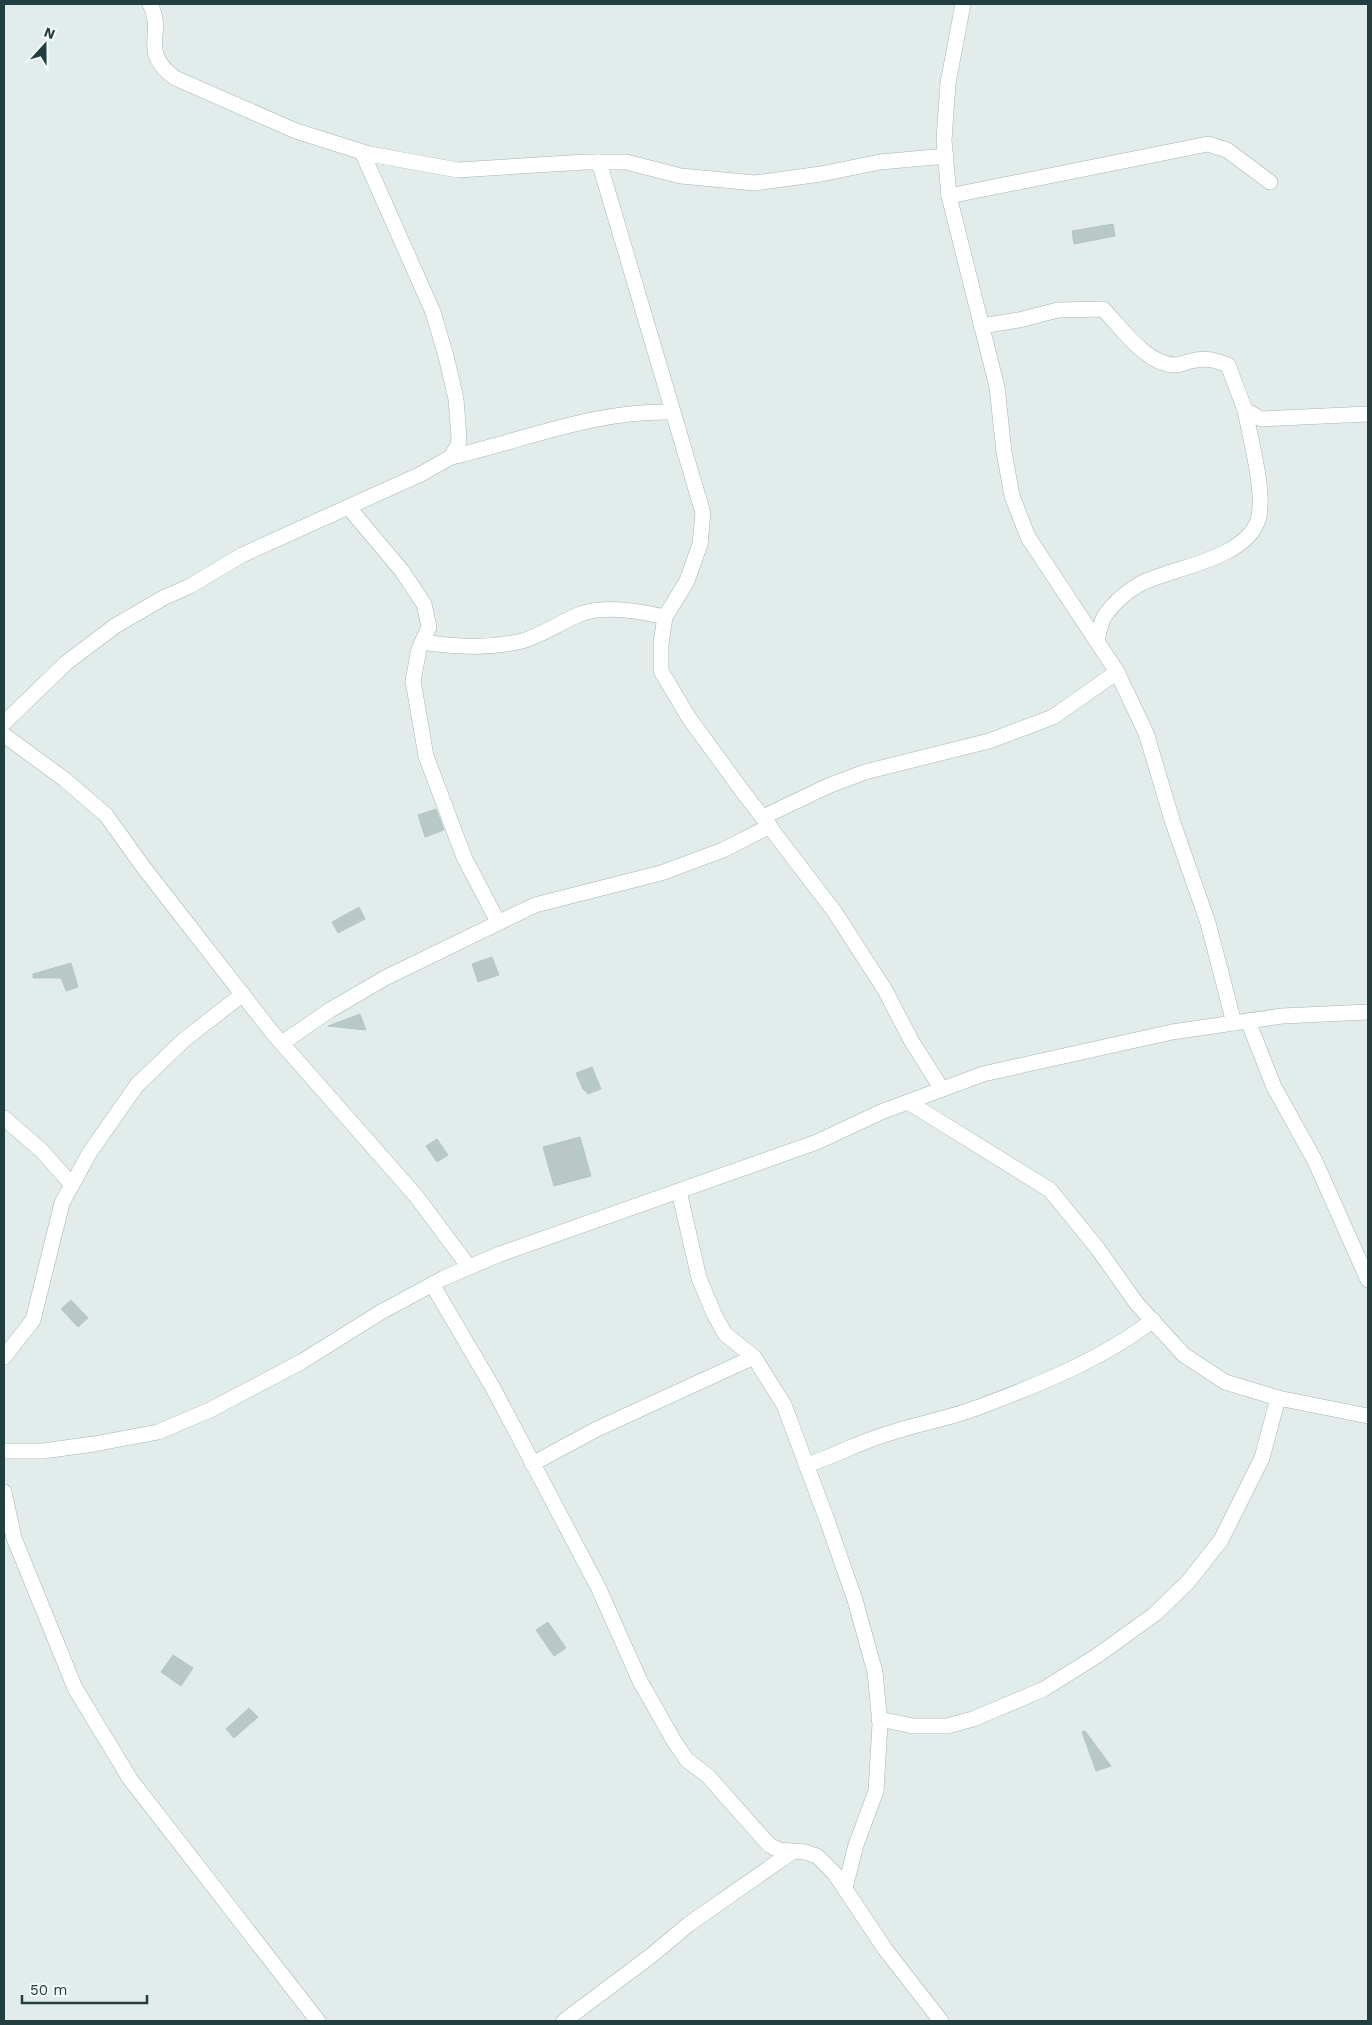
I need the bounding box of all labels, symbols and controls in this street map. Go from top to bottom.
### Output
north arrow [20,20,70,70]
text: N [42,24,57,42]
scale bar [22,1972,148,2004]
text: 50 m [30,1981,67,1999]

